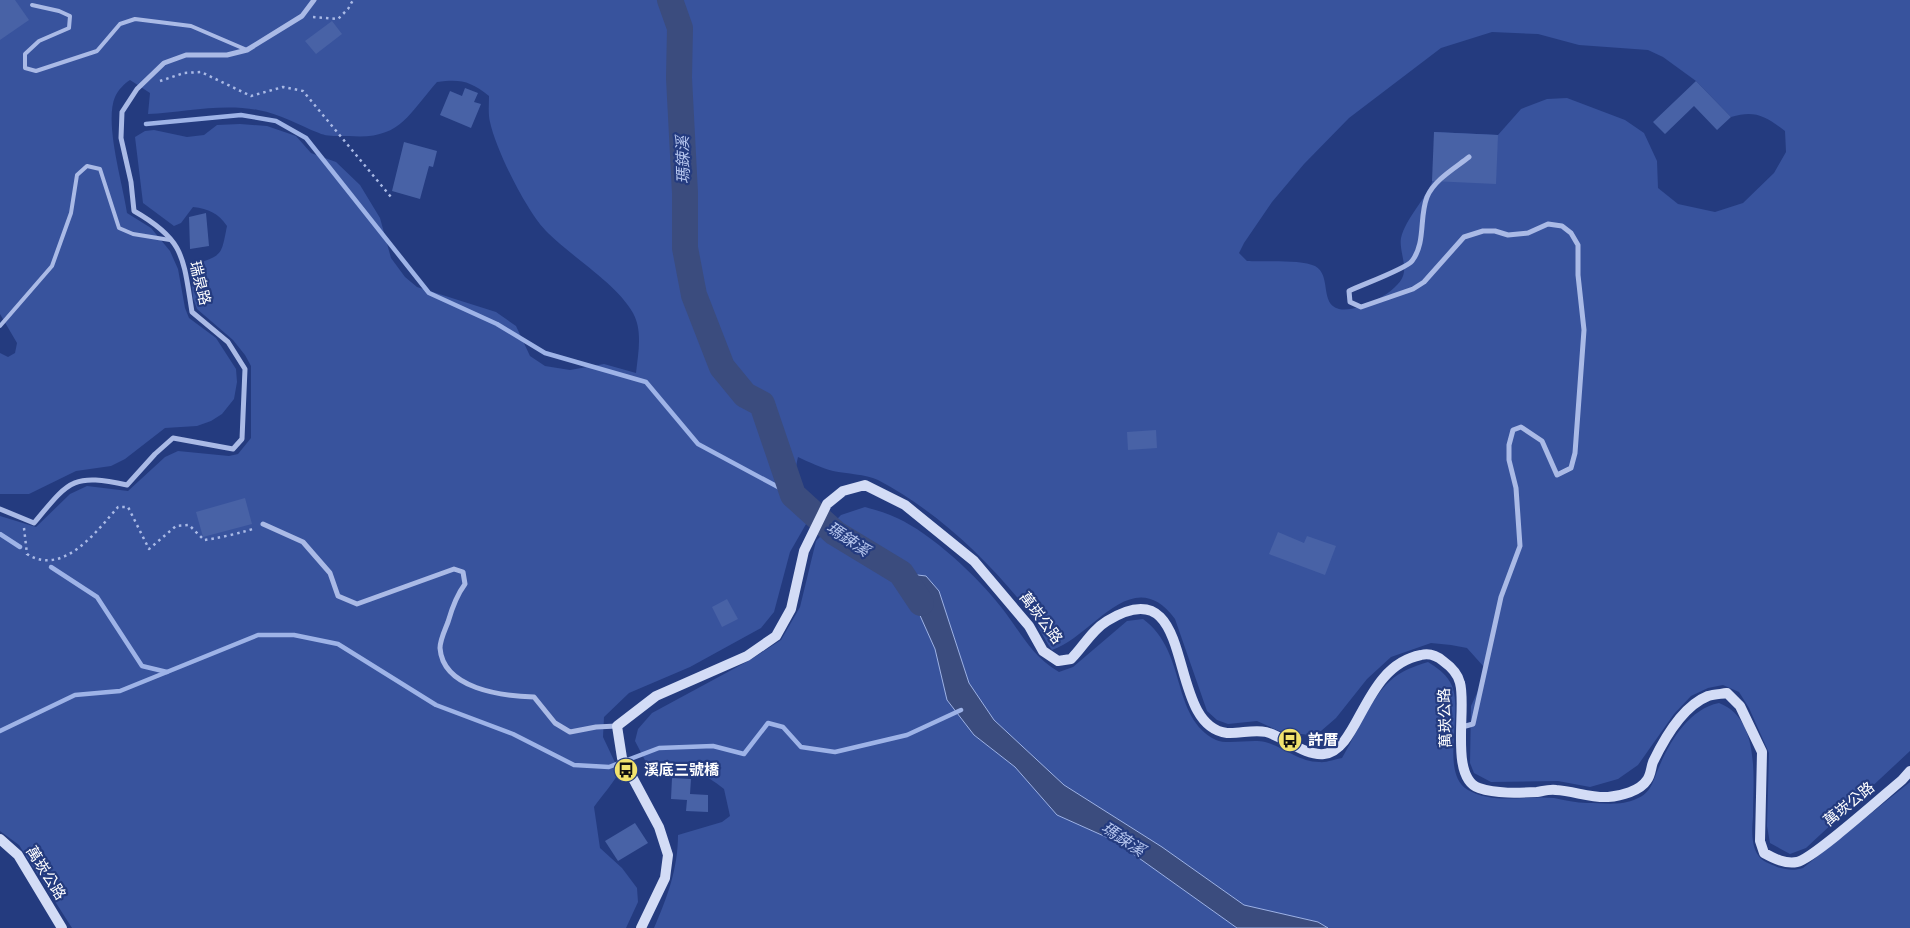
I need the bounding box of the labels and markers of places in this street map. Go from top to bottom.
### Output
bus stop icon: 許厝 [1277,727,1303,753]
place label: 許厝 [1308,731,1338,749]
bus stop icon: 溪底三號橋 [613,757,639,783]
place label: 溪底三號橋 [644,761,720,779]

